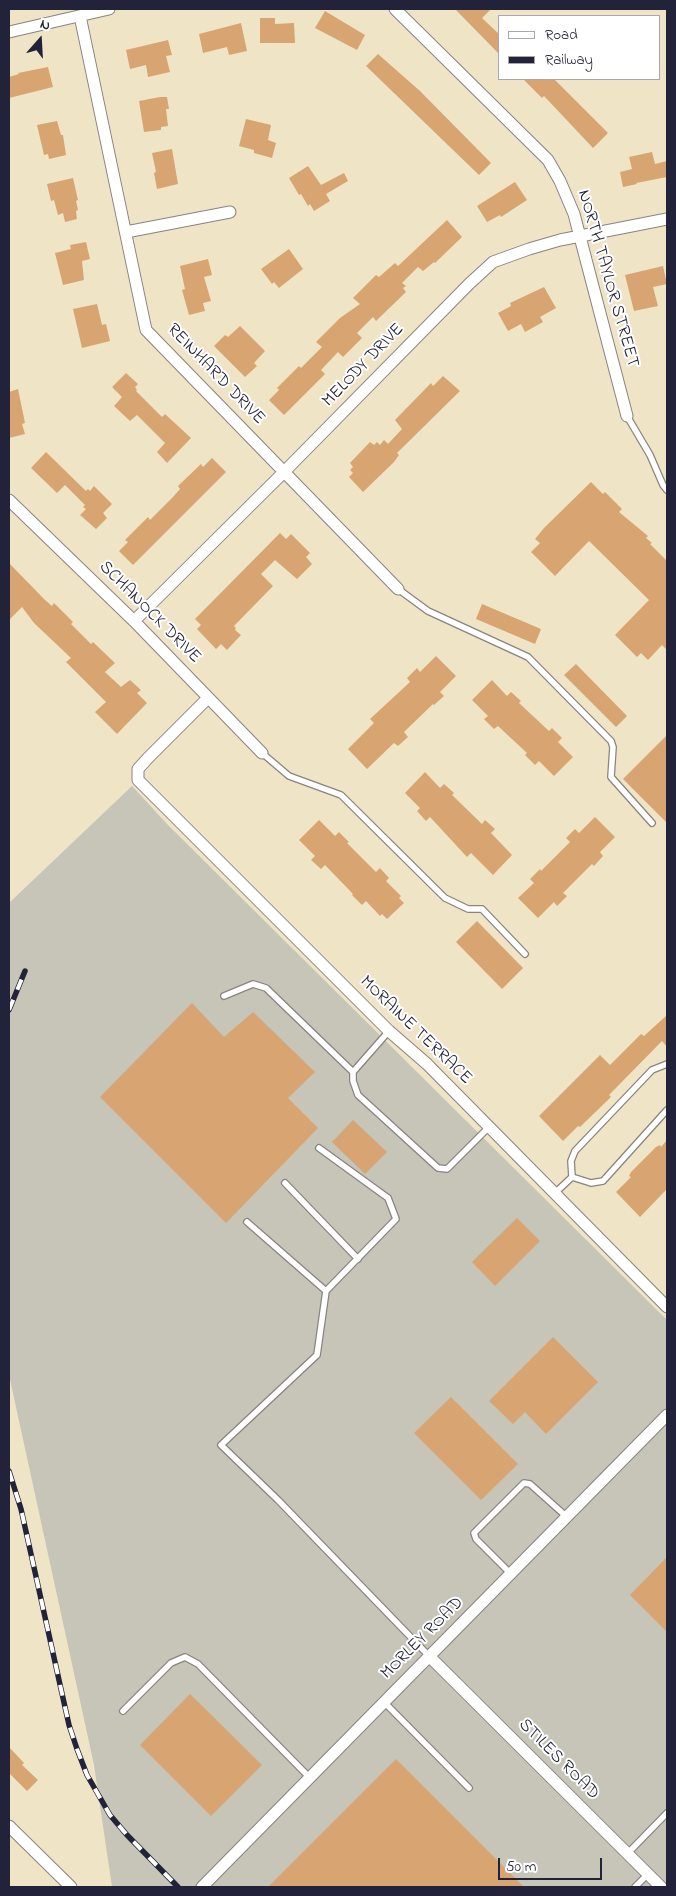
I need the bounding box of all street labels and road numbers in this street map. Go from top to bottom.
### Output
street label: NORTH TAYLOR STREET [571,188,643,370]
street label: REINHARD DRIVE [161,320,269,430]
street label: MELODY DRIVE [319,320,409,412]
street label: SCHANOCK DRIVE [93,557,205,669]
street label: MORAINE TERRACE [354,972,476,1090]
street label: MORLEY ROAD [377,1593,469,1685]
street label: STILES ROAD [513,1715,603,1805]

